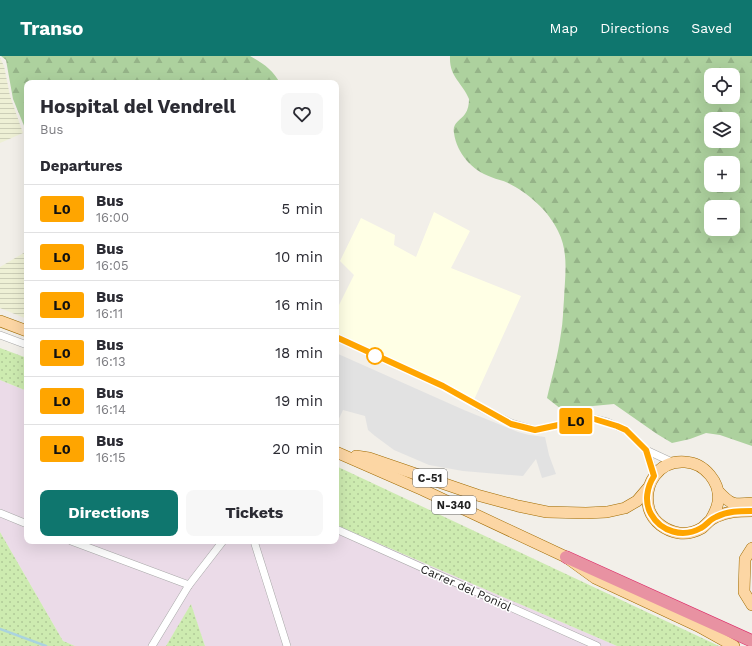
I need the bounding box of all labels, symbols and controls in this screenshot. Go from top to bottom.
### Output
text: Transo [20,17,84,40]
text: Map [550,20,578,36]
text: Directions [600,20,669,36]
text: Saved [691,20,732,36]
map controls [704,68,740,236]
button: locate [704,68,740,104]
button: heart [281,93,323,135]
text: Hospital del Vendrell [40,95,236,118]
button: layers [704,112,740,148]
text: Bus [40,122,63,137]
button: + [704,156,740,192]
text: Departures [40,157,123,175]
text: Bus [96,192,124,210]
text: 5 min [282,200,323,218]
button: − [704,200,740,236]
text: L0 [53,201,71,217]
text: 16:00 [96,210,129,225]
text: Bus [96,240,124,258]
text: 10 min [275,248,323,266]
text: L0 [53,249,71,265]
text: 16:05 [96,258,128,273]
text: Bus [96,288,124,306]
text: 16 min [275,296,323,314]
text: L0 [53,297,71,313]
text: 16:11 [96,306,123,321]
text: Bus [96,336,124,354]
text: 18 min [275,344,323,362]
text: L0 [53,345,71,361]
unlabelled marker [366,347,384,365]
text: 16:13 [96,354,125,369]
text: Bus [96,384,124,402]
text: 19 min [275,392,323,410]
text: L0 [53,393,71,409]
text: 16:14 [96,402,126,417]
line badge: L0 [558,408,594,434]
text: L0 [567,413,585,429]
text: Bus [96,432,124,450]
text: 20 min [272,440,323,458]
text: L0 [53,441,71,457]
text: 16:15 [96,450,125,465]
road number: C-51 [413,469,447,487]
button: Directions [40,490,178,536]
button: Tickets [186,490,323,536]
road number: N-340 [432,496,476,514]
street label: Carrer del Poniol [418,562,514,614]

